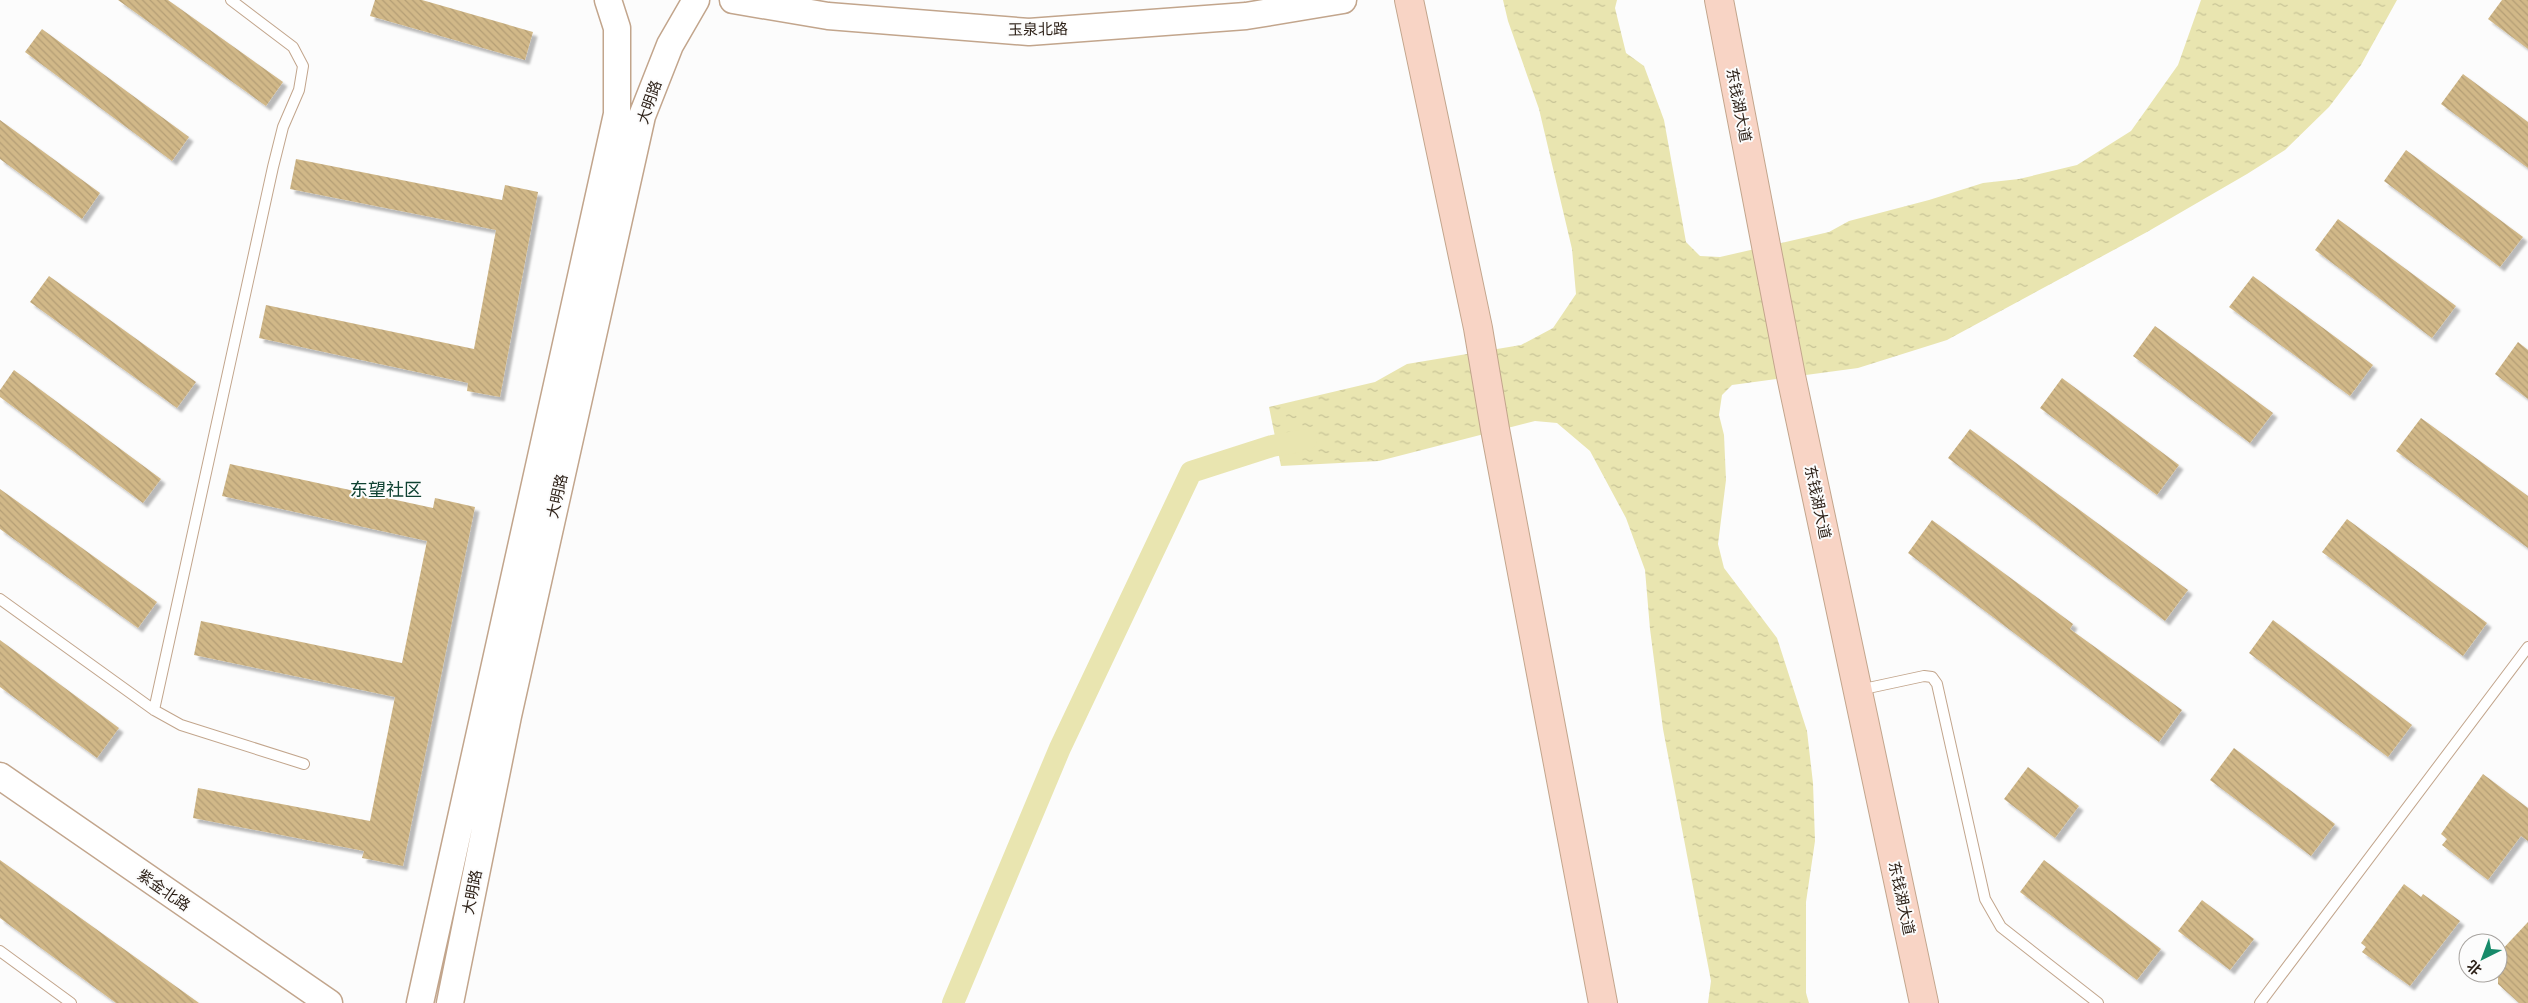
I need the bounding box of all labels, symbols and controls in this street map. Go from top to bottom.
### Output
street label: 玉泉北路 [1008,20,1068,38]
street label: 东钱湖大道 [1723,67,1755,143]
street label: 大明路 [634,78,664,126]
street label: 东钱湖大道 [1802,464,1834,540]
street label: 大明路 [544,472,570,520]
district label: 东望社区 [350,479,422,500]
street label: 东钱湖大道 [1886,860,1918,936]
street label: 紫金北路 [135,866,193,914]
street label: 大明路 [459,868,485,916]
north arrow [2458,933,2508,983]
text: 北 [2464,957,2485,978]

